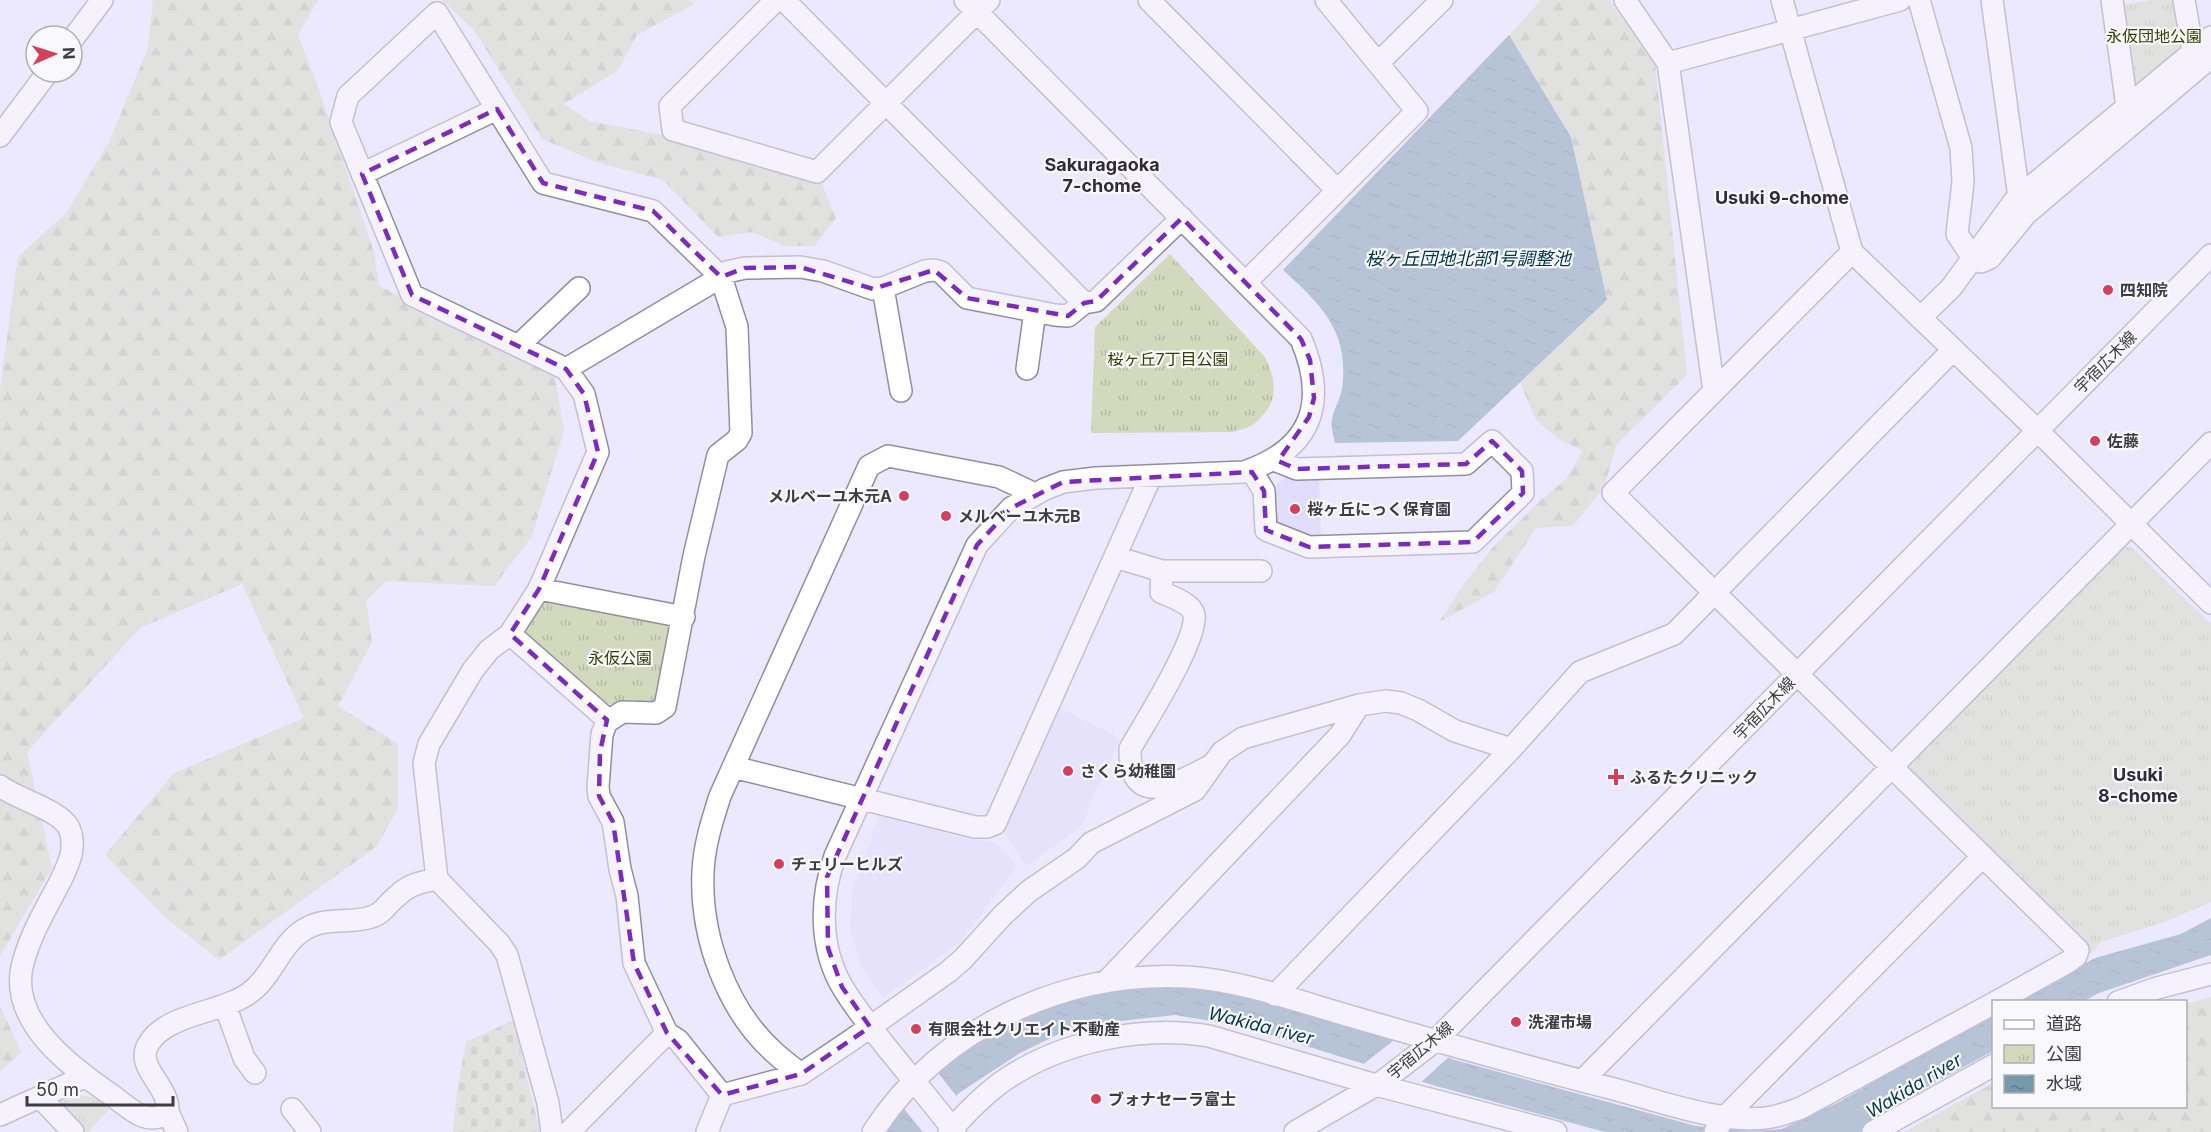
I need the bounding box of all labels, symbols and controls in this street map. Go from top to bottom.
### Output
north arrow [24,24,84,84]
park label: 永仮団地公園 [2106,26,2202,46]
text: N [59,47,79,60]
district label: Sakuragaoka 7-chome [1044,154,1160,196]
district label: Usuki 9-chome [1715,187,1849,208]
water label: 桜ヶ丘団地北部1号調整池 [1365,248,1573,269]
place label: 四知院 [2120,280,2168,300]
marker: 四知院 [2101,283,2115,297]
street label: 宇宿広木線 [2070,327,2140,397]
park label: 桜ヶ丘7丁目公園 [1107,349,1229,369]
place label: 佐藤 [2106,431,2139,451]
marker: 佐藤 [2088,434,2102,448]
place label: メルベーユ木元A [768,486,892,506]
marker: メルベーユ木元A [897,489,911,503]
place label: 桜ヶ丘にっく保育園 [1307,499,1451,519]
marker: 桜ヶ丘にっく保育園 [1288,502,1302,516]
place label: メルベーユ木元B [958,506,1081,526]
marker: メルベーユ木元B [939,509,953,523]
park label: 永仮公園 [588,648,652,668]
street label: 宇宿広木線 [1729,672,1799,744]
place label: さくら幼稚園 [1080,761,1176,781]
marker: さくら幼稚園 [1061,764,1075,778]
district label: Usuki 8-chome [2098,764,2178,806]
place label: ふるたクリニック [1630,767,1758,787]
marker: ふるたクリニック [1607,768,1625,786]
place label: チェリーヒルズ [791,854,903,874]
marker: チェリーヒルズ [772,857,786,871]
legend [1992,1000,2187,1108]
water label: Wakida river [1206,1002,1317,1049]
place label: 洗濯市場 [1528,1012,1592,1032]
text: 道路 [2046,1013,2082,1034]
marker: 洗濯市場 [1509,1015,1523,1029]
street label: 宇宿広木線 [1383,1017,1457,1083]
place label: 有限会社クリエイト不動産 [928,1019,1120,1039]
marker: 有限会社クリエイト不動産 [909,1022,923,1036]
text: 公園 [2046,1043,2082,1064]
water label: Wakida river [1862,1048,1966,1122]
scale bar [27,1069,172,1107]
text: 水域 [2046,1073,2082,1094]
text: 50 m [36,1079,79,1100]
place label: ブォナセーラ富士 [1108,1089,1236,1109]
marker: ブォナセーラ富士 [1089,1092,1103,1106]

